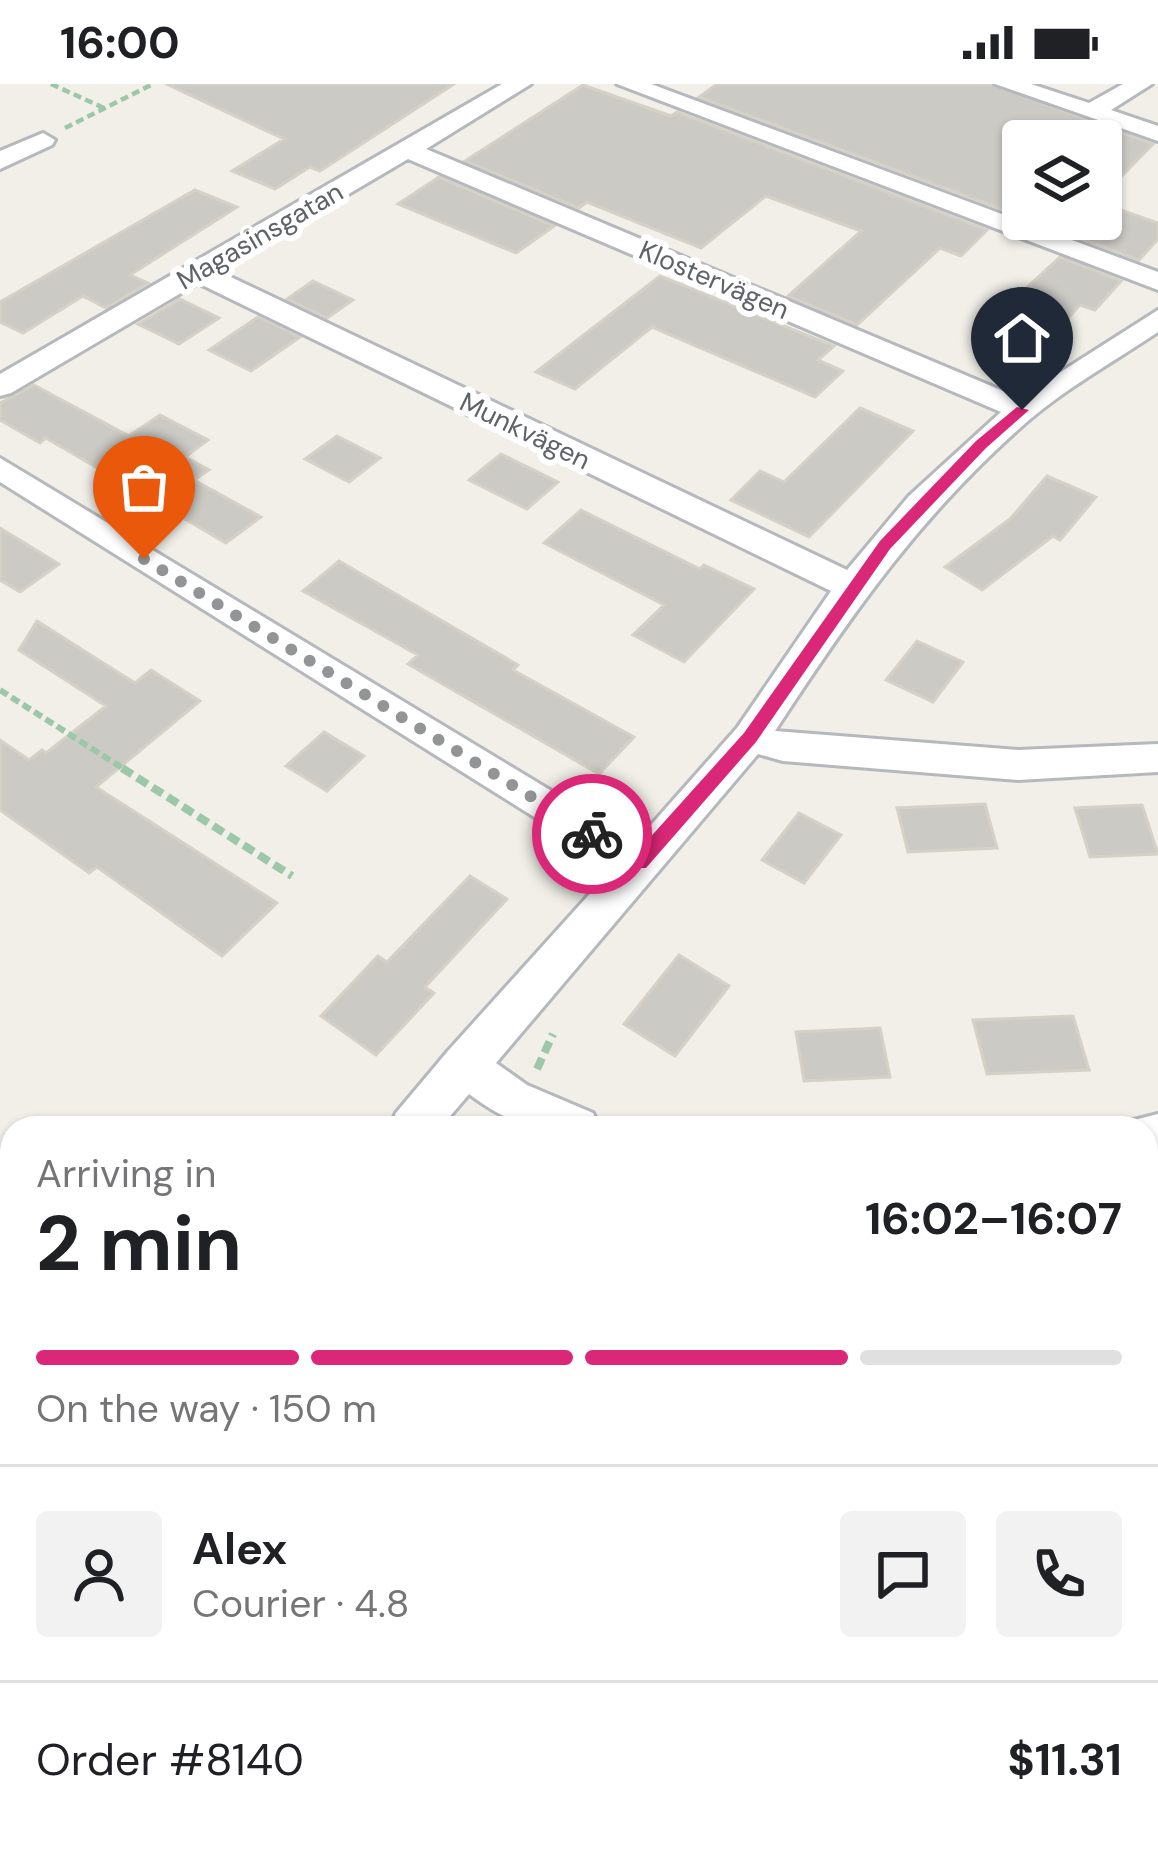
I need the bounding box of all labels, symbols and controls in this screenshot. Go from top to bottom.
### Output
text: 16:00 [60,13,180,72]
map controls [1002,120,1122,240]
button: layers [1002,120,1122,240]
street label: Magasinsgatan [170,174,349,297]
street label: Klostervägen [634,232,795,327]
pin [971,287,1073,410]
icon: home [989,305,1055,371]
street label: Munkvägen [454,384,596,477]
pin [93,436,195,559]
icon: bag [111,454,177,520]
courier [532,774,652,894]
icon: bike [559,801,625,867]
text: Arriving in [36,1148,216,1199]
text: 16:02–16:07 [865,1189,1122,1248]
text: 2 min [36,1193,242,1294]
text: On the way · 150 m [36,1383,377,1434]
button: person [36,1511,162,1637]
button: chat [840,1511,966,1637]
button: phone [996,1511,1122,1637]
text: Alex [192,1519,287,1578]
text: Courier · 4.8 [192,1578,409,1629]
text: Order #8140 [36,1730,304,1789]
text: $11.31 [1008,1730,1122,1789]

